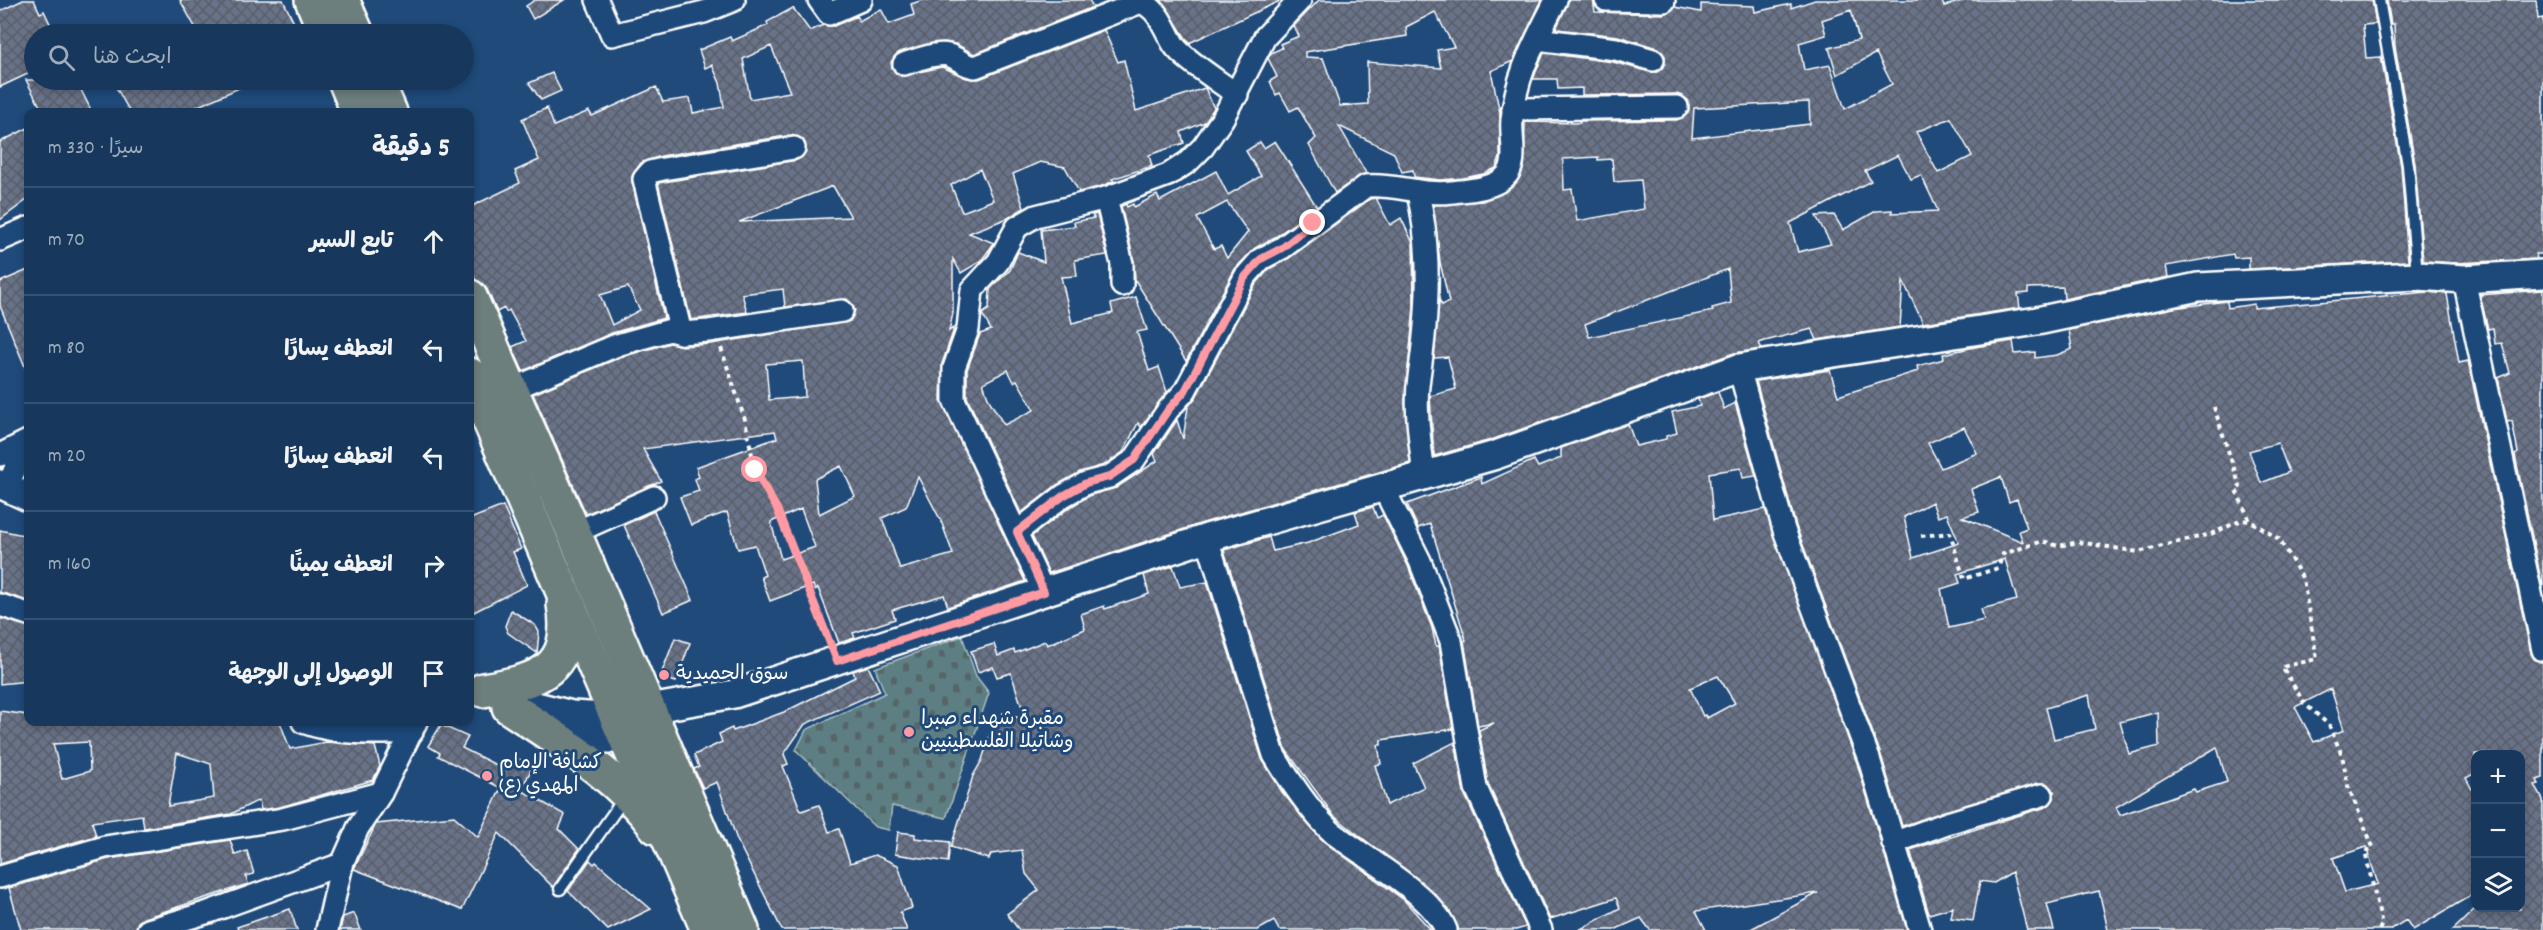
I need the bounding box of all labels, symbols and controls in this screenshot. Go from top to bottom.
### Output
search box [24,24,474,90]
icon: search [45,41,78,74]
text: ابحث هنا [93,43,172,74]
text: 5 دقيقة [372,131,450,168]
text: سيرًا · 330 m [48,135,144,163]
route end [1299,209,1325,235]
icon: ahead [417,225,450,258]
text: 70 m [48,227,85,255]
text: تابع السير [310,227,393,258]
icon: left [417,333,450,366]
text: 80 m [48,335,85,363]
text: انعطف يسارًا [284,335,393,366]
icon: left [417,441,450,474]
text: 20 m [48,443,86,471]
text: انعطف يسارًا [284,443,393,474]
route start [741,456,767,482]
icon: right [417,549,450,582]
text: 160 m [48,551,91,579]
text: انعطف يمينًا [290,551,393,582]
icon: arrive [417,657,450,690]
text: الوصول إلى الوجهة [228,659,393,690]
place label: سوق الحمیدیة [676,661,788,689]
marker: سوق الحمیدیة [657,668,671,682]
place label: مقبرة شهداء صبرا وشاتيلا الفلسطينيين [921,706,1073,757]
marker: مقبرة شهداء صبرا وشاتيلا الفلسطينيين [902,725,916,739]
place label: كشافة الإمام المهدي (ع) [499,750,602,801]
map controls [2471,750,2525,912]
button: + [2471,750,2525,804]
marker: كشافة الإمام المهدي (ع) [480,769,494,783]
button: − [2471,804,2525,858]
button: layers [2471,858,2525,912]

